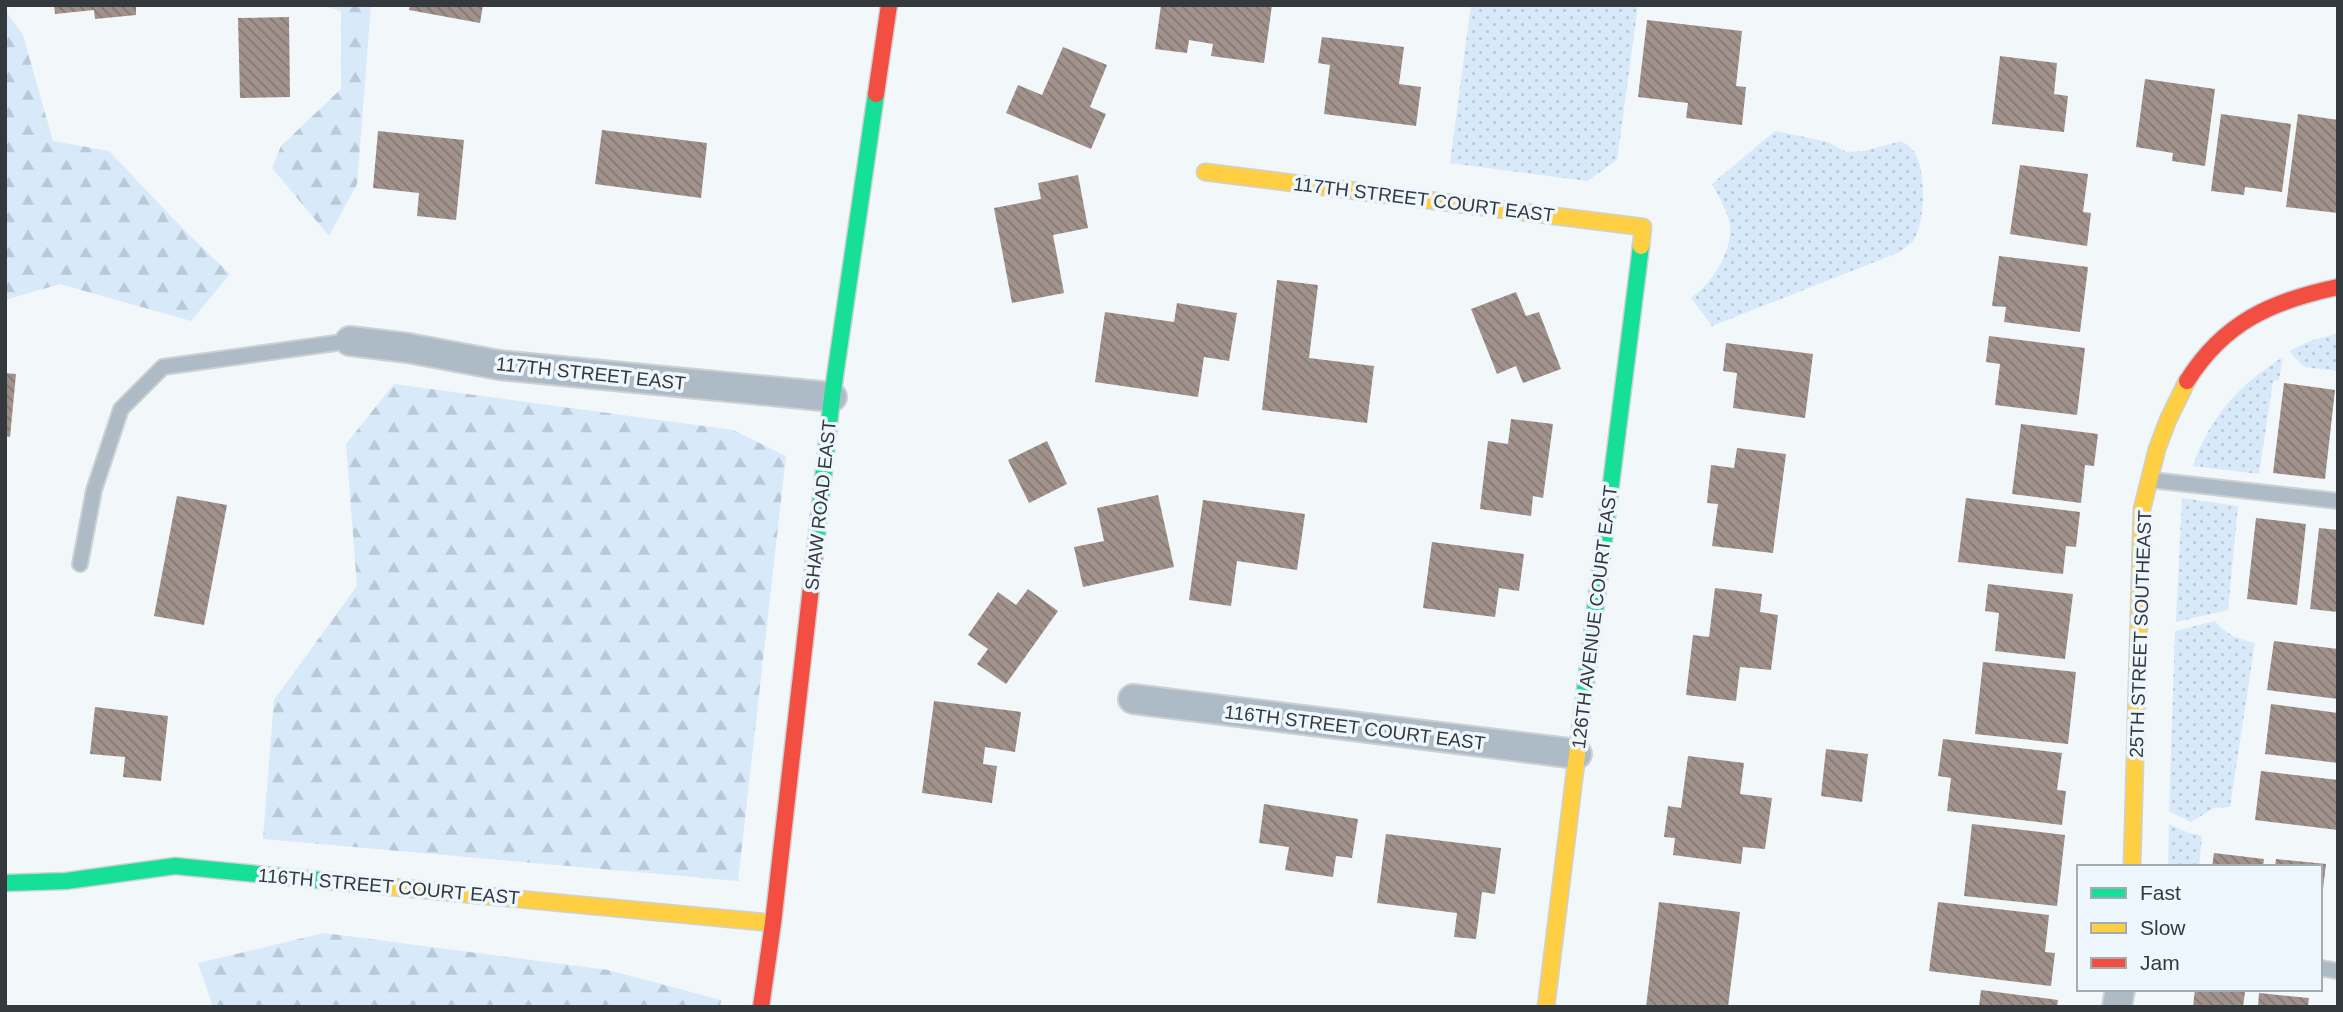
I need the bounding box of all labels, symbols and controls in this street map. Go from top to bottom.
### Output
street label: 117TH STREET COURT EAST [1292,173,1556,226]
street label: 117TH STREET EAST [495,353,687,394]
street label: SHAW ROAD EAST [801,418,840,591]
street label: 126TH AVENUE COURT EAST [1568,484,1621,750]
street label: 25TH STREET SOUTHEAST [2126,509,2155,758]
street label: 116TH STREET COURT EAST [1223,701,1487,754]
street label: 116TH STREET COURT EAST [257,865,521,908]
legend [2077,865,2322,991]
text: Fast [2140,881,2181,904]
text: Slow [2140,916,2186,939]
text: Jam [2140,951,2180,974]

